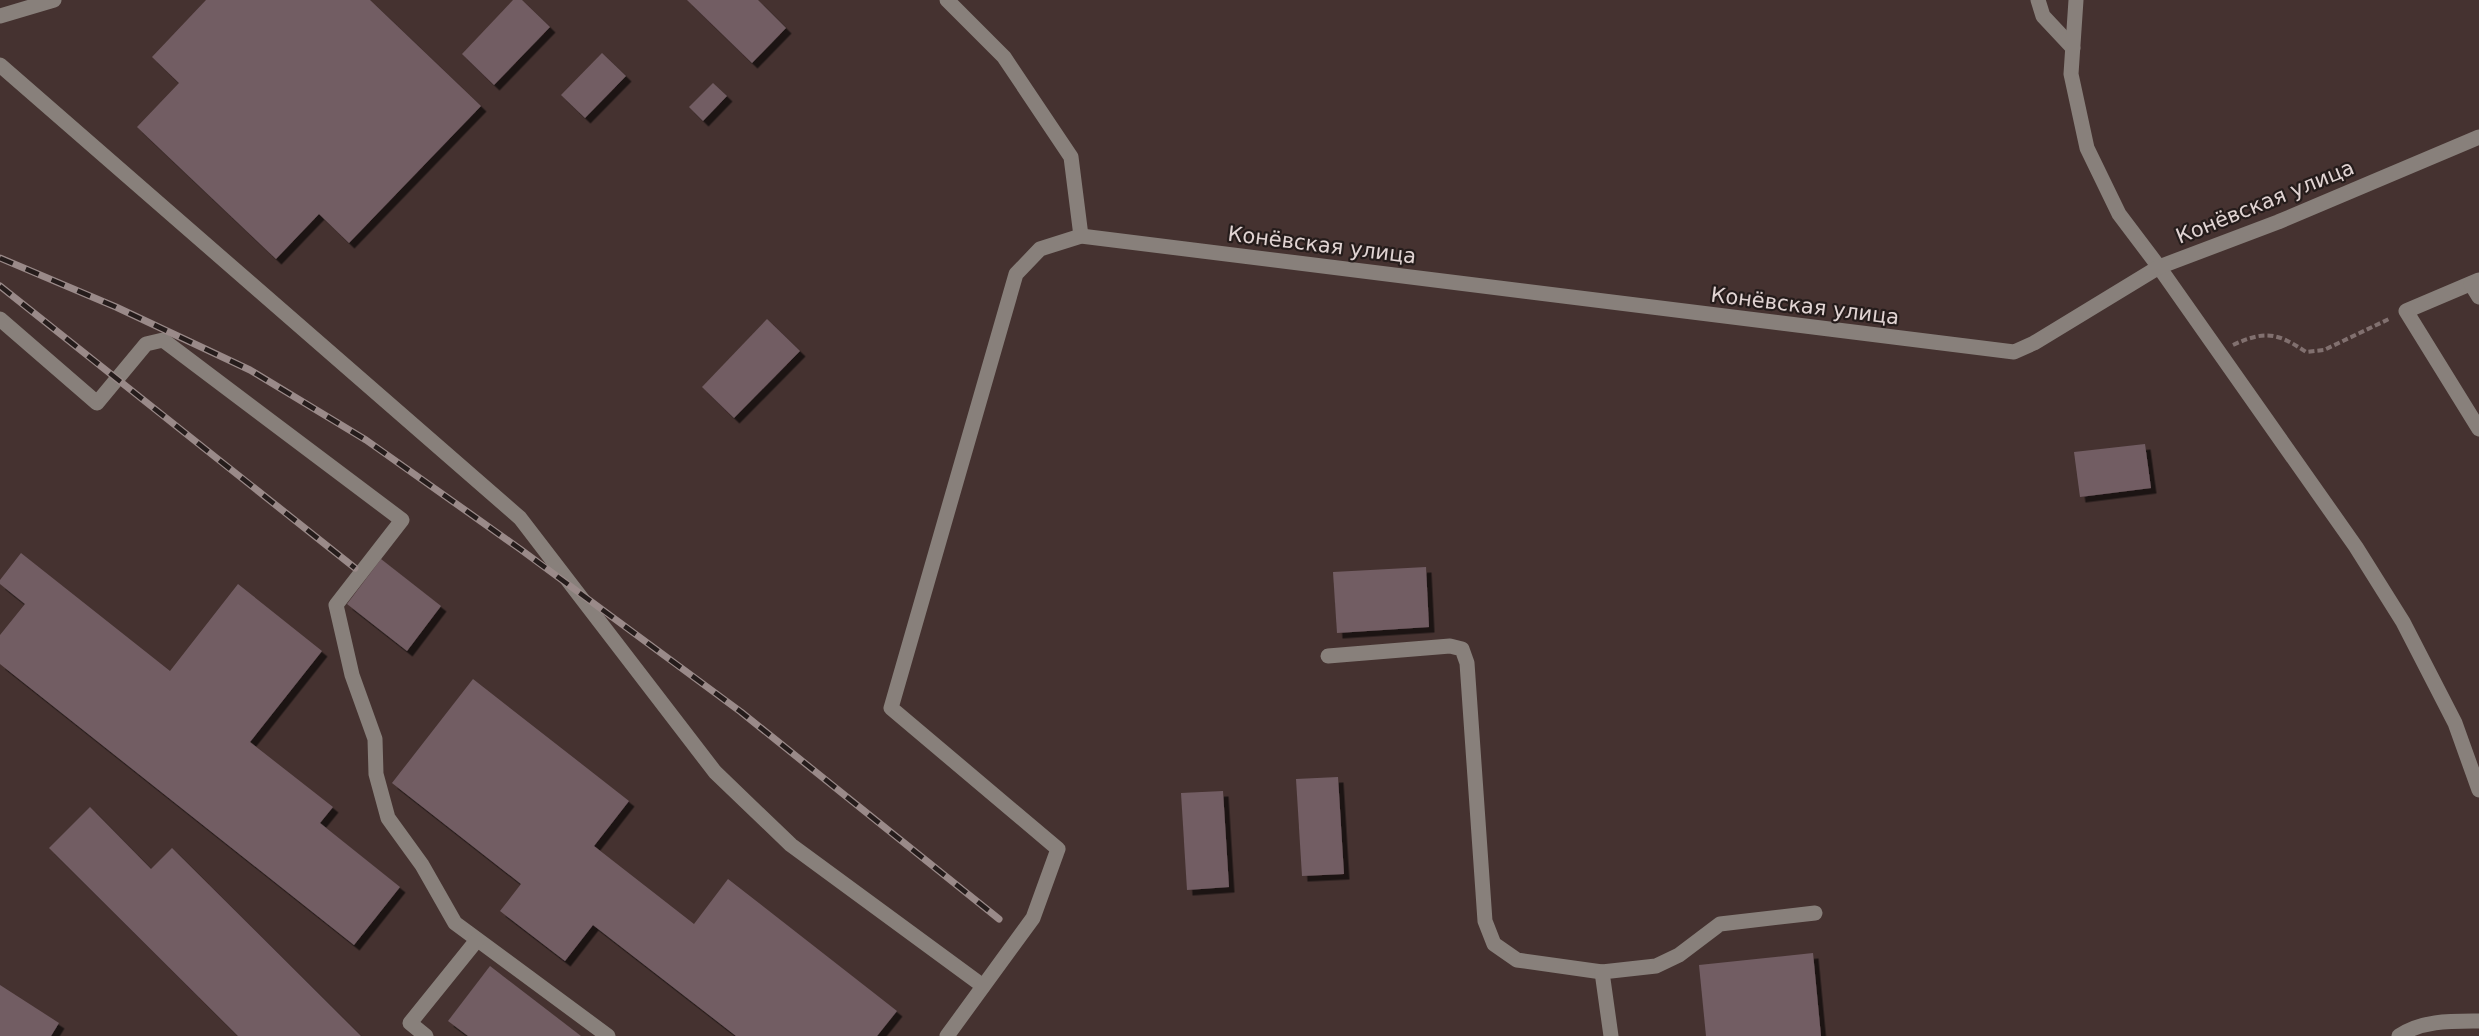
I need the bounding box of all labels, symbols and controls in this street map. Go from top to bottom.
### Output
street label: Конёвская улица [2172,155,2358,249]
street label: Конёвская улица [1226,222,1418,268]
street label: Конёвская улица [1709,283,1901,329]

